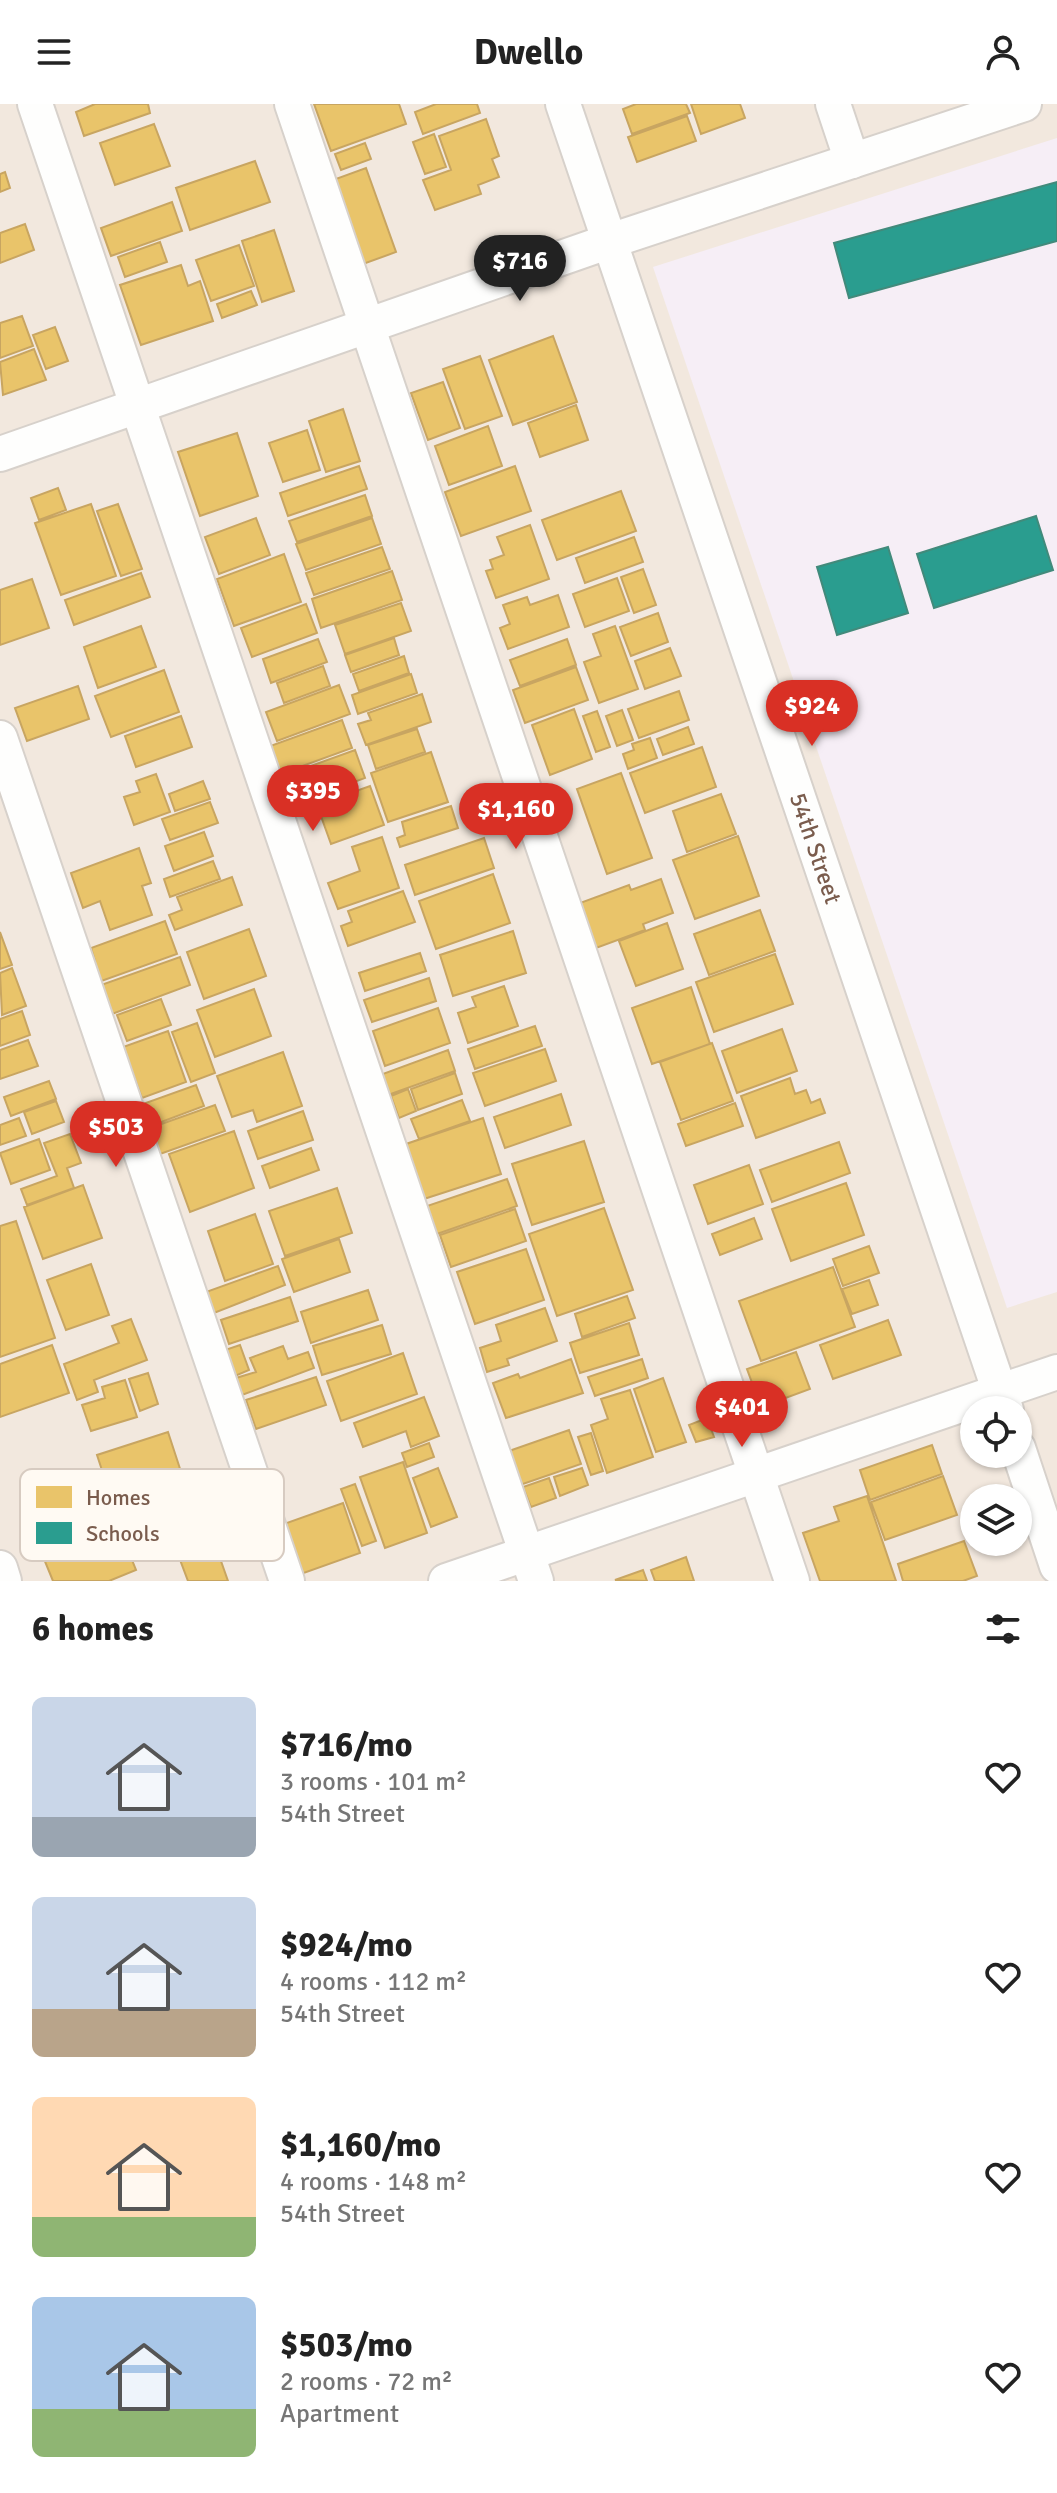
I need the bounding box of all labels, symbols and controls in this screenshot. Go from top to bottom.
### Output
icon: menu [32,30,76,74]
text: Dwello [474,30,583,75]
icon: person [981,30,1025,74]
pin: $716 [473,235,567,303]
text: $716 [492,245,548,277]
pin: $924 [765,680,859,748]
text: $924 [784,690,840,722]
pin: $395 [266,765,360,833]
text: $395 [285,775,341,807]
pin: $1,160 [451,783,581,851]
street label: 54th Street [783,789,848,908]
text: $1,160 [477,793,555,825]
pin: $503 [69,1101,163,1169]
text: $503 [88,1111,144,1143]
pin: $401 [695,1381,789,1449]
text: $401 [714,1391,770,1423]
map controls [960,1396,1032,1556]
button: locate [960,1396,1032,1468]
legend [20,1469,284,1561]
text: Homes [86,1484,150,1511]
button: layers [960,1484,1032,1556]
text: Schools [86,1520,160,1547]
icon: filters [981,1607,1025,1651]
text: 6 homes [32,1608,153,1650]
text: $716/mo [280,1724,413,1766]
icon: home [96,1729,192,1825]
icon: heart [981,1755,1025,1799]
text: 3 rooms · 101 m² [280,1766,467,1798]
text: 54th Street [280,1798,405,1830]
text: $924/mo [280,1924,413,1966]
icon: home [96,1929,192,2025]
icon: heart [981,1955,1025,1999]
text: 4 rooms · 112 m² [280,1966,467,1998]
text: 54th Street [280,1998,405,2030]
text: $1,160/mo [280,2124,441,2166]
icon: home [96,2129,192,2225]
icon: heart [981,2155,1025,2199]
text: 4 rooms · 148 m² [280,2166,467,2198]
text: 54th Street [280,2198,405,2230]
text: $503/mo [280,2324,413,2366]
icon: home [96,2329,192,2425]
icon: heart [981,2355,1025,2399]
text: 2 rooms · 72 m² [280,2366,453,2398]
text: Apartment [280,2398,399,2430]

